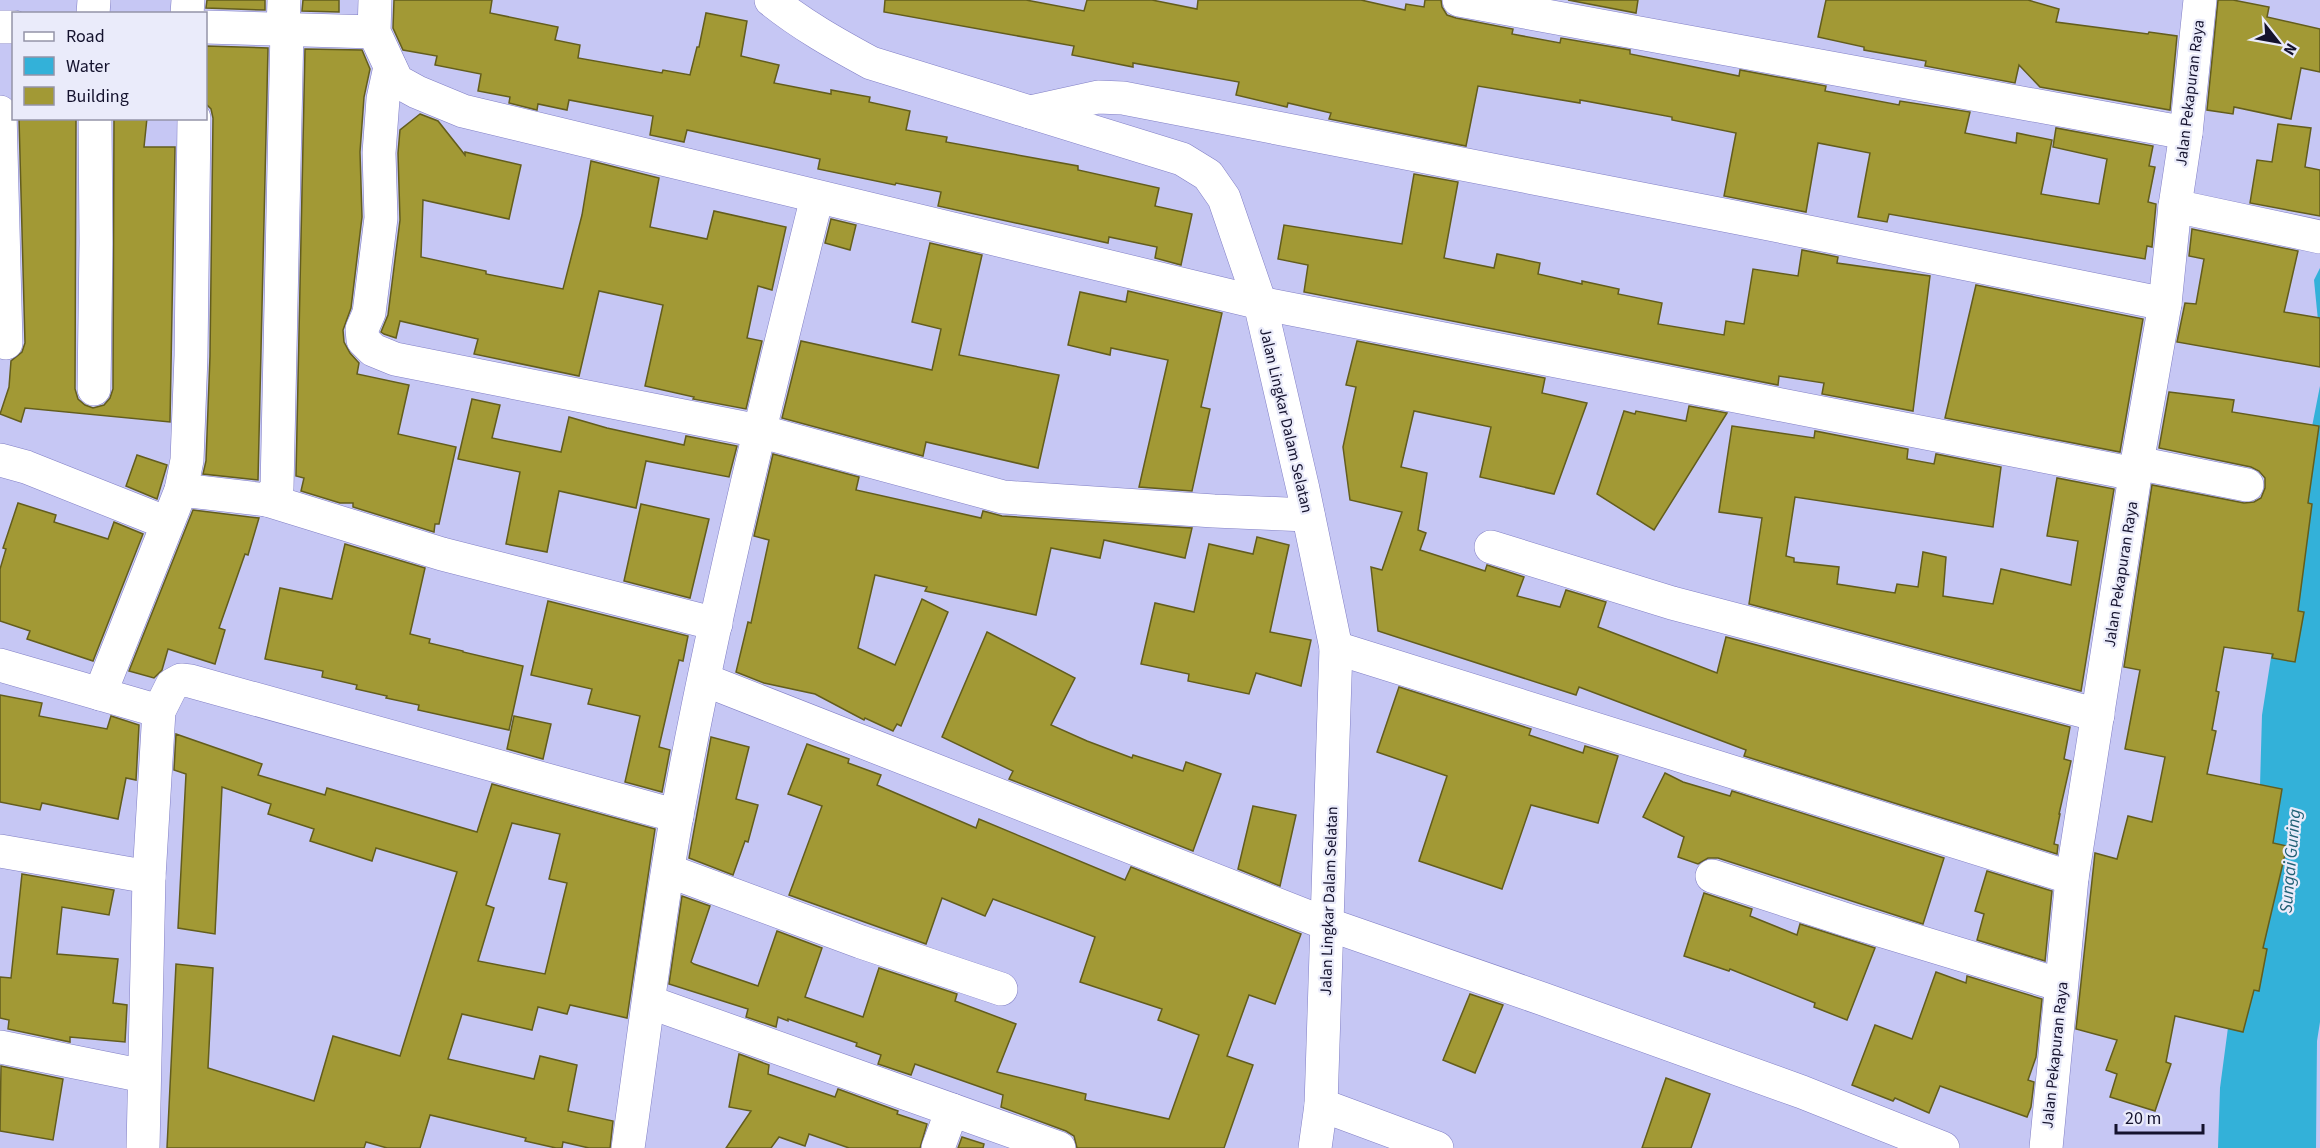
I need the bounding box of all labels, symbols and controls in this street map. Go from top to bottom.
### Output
legend [12,12,207,120]
north arrow [2248,12,2308,72]
street label: Jalan Pekapuran Raya [2170,19,2210,168]
text: Road [66,24,105,49]
text: N [2278,39,2302,59]
text: Water [66,54,110,79]
text: Building [66,84,129,109]
street label: Jalan Lingkar Dalam Selatan [1254,325,1318,515]
street label: Jalan Pekapuran Raya [2099,500,2143,649]
street label: Jalan Lingkar Dalam Selatan [1315,806,1343,996]
water label: Sungai Guring [2273,808,2308,914]
street label: Jalan Pekapuran Raya [2036,981,2074,1130]
scale bar [2116,1097,2203,1135]
text: 20 m [2125,1106,2161,1131]

